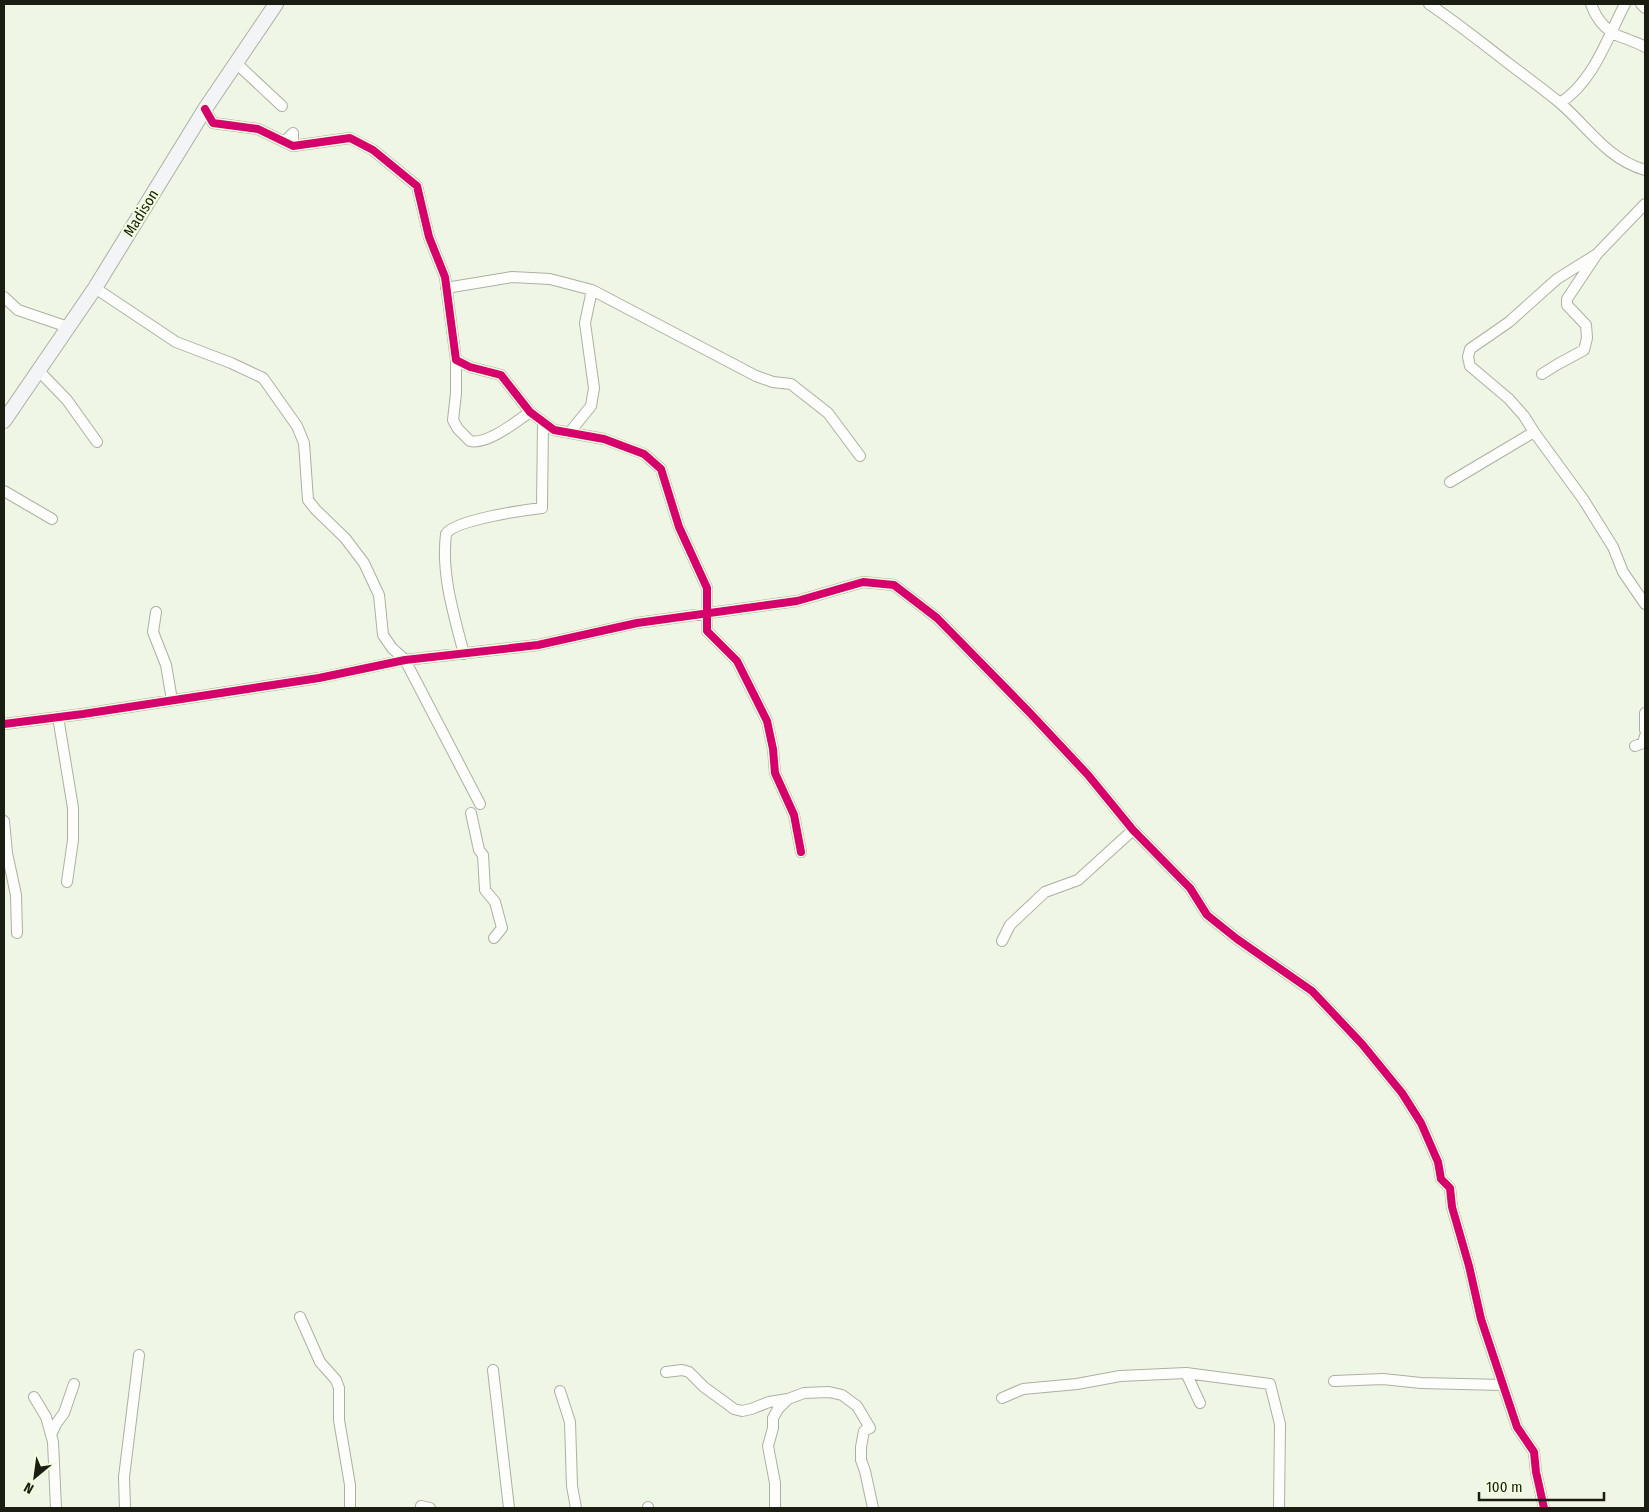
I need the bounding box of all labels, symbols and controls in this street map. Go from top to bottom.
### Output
street label: Madison [120,186,162,240]
north arrow [10,1452,60,1502]
scale bar [1479,1470,1604,1502]
text: N [21,1478,37,1497]
text: 100 m [1486,1478,1523,1496]

